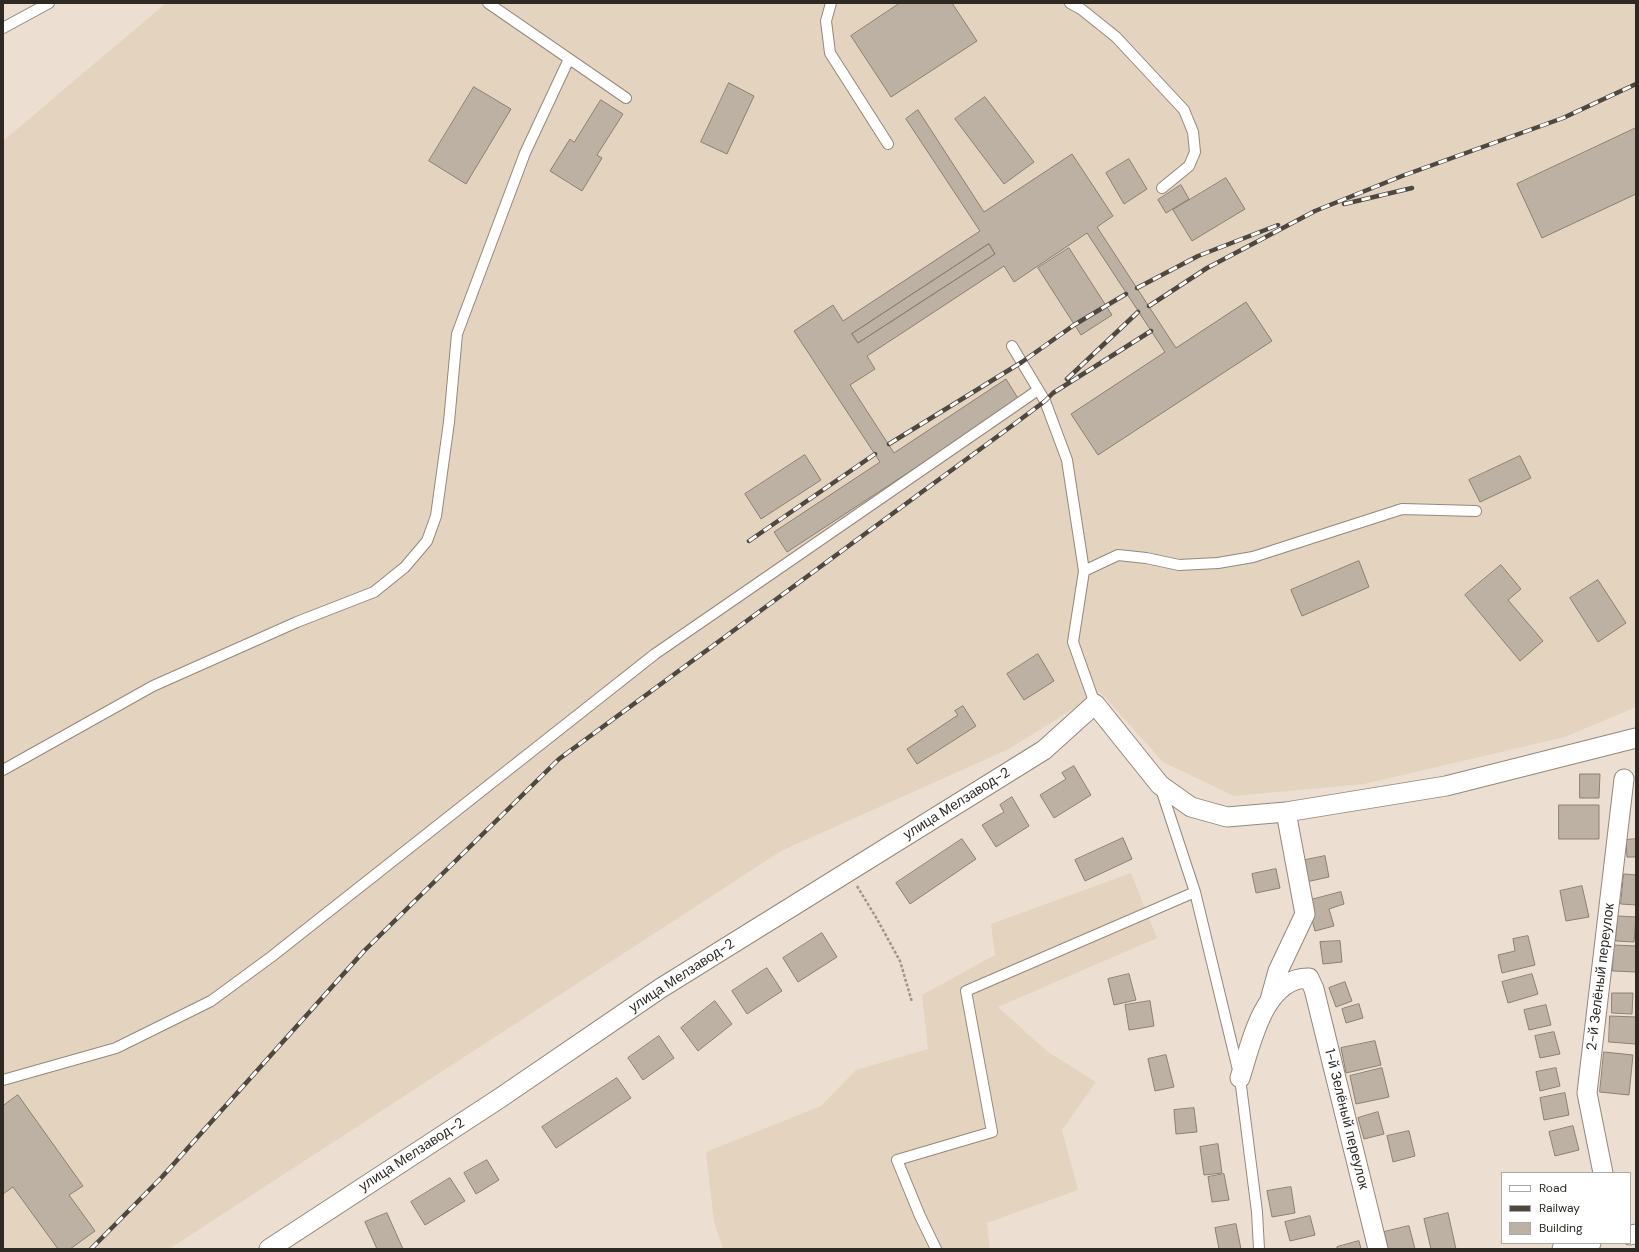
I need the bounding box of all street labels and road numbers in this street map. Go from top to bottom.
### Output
street label: улица Мелзавод-2 [901,764,1013,844]
street label: 2-й Зелёный переулок [1584,903,1618,1051]
street label: улица Мелзавод-2 [626,936,738,1016]
street label: 1-й Зелёный переулок [1320,1047,1372,1191]
street label: улица Мелзавод-2 [356,1115,468,1195]

